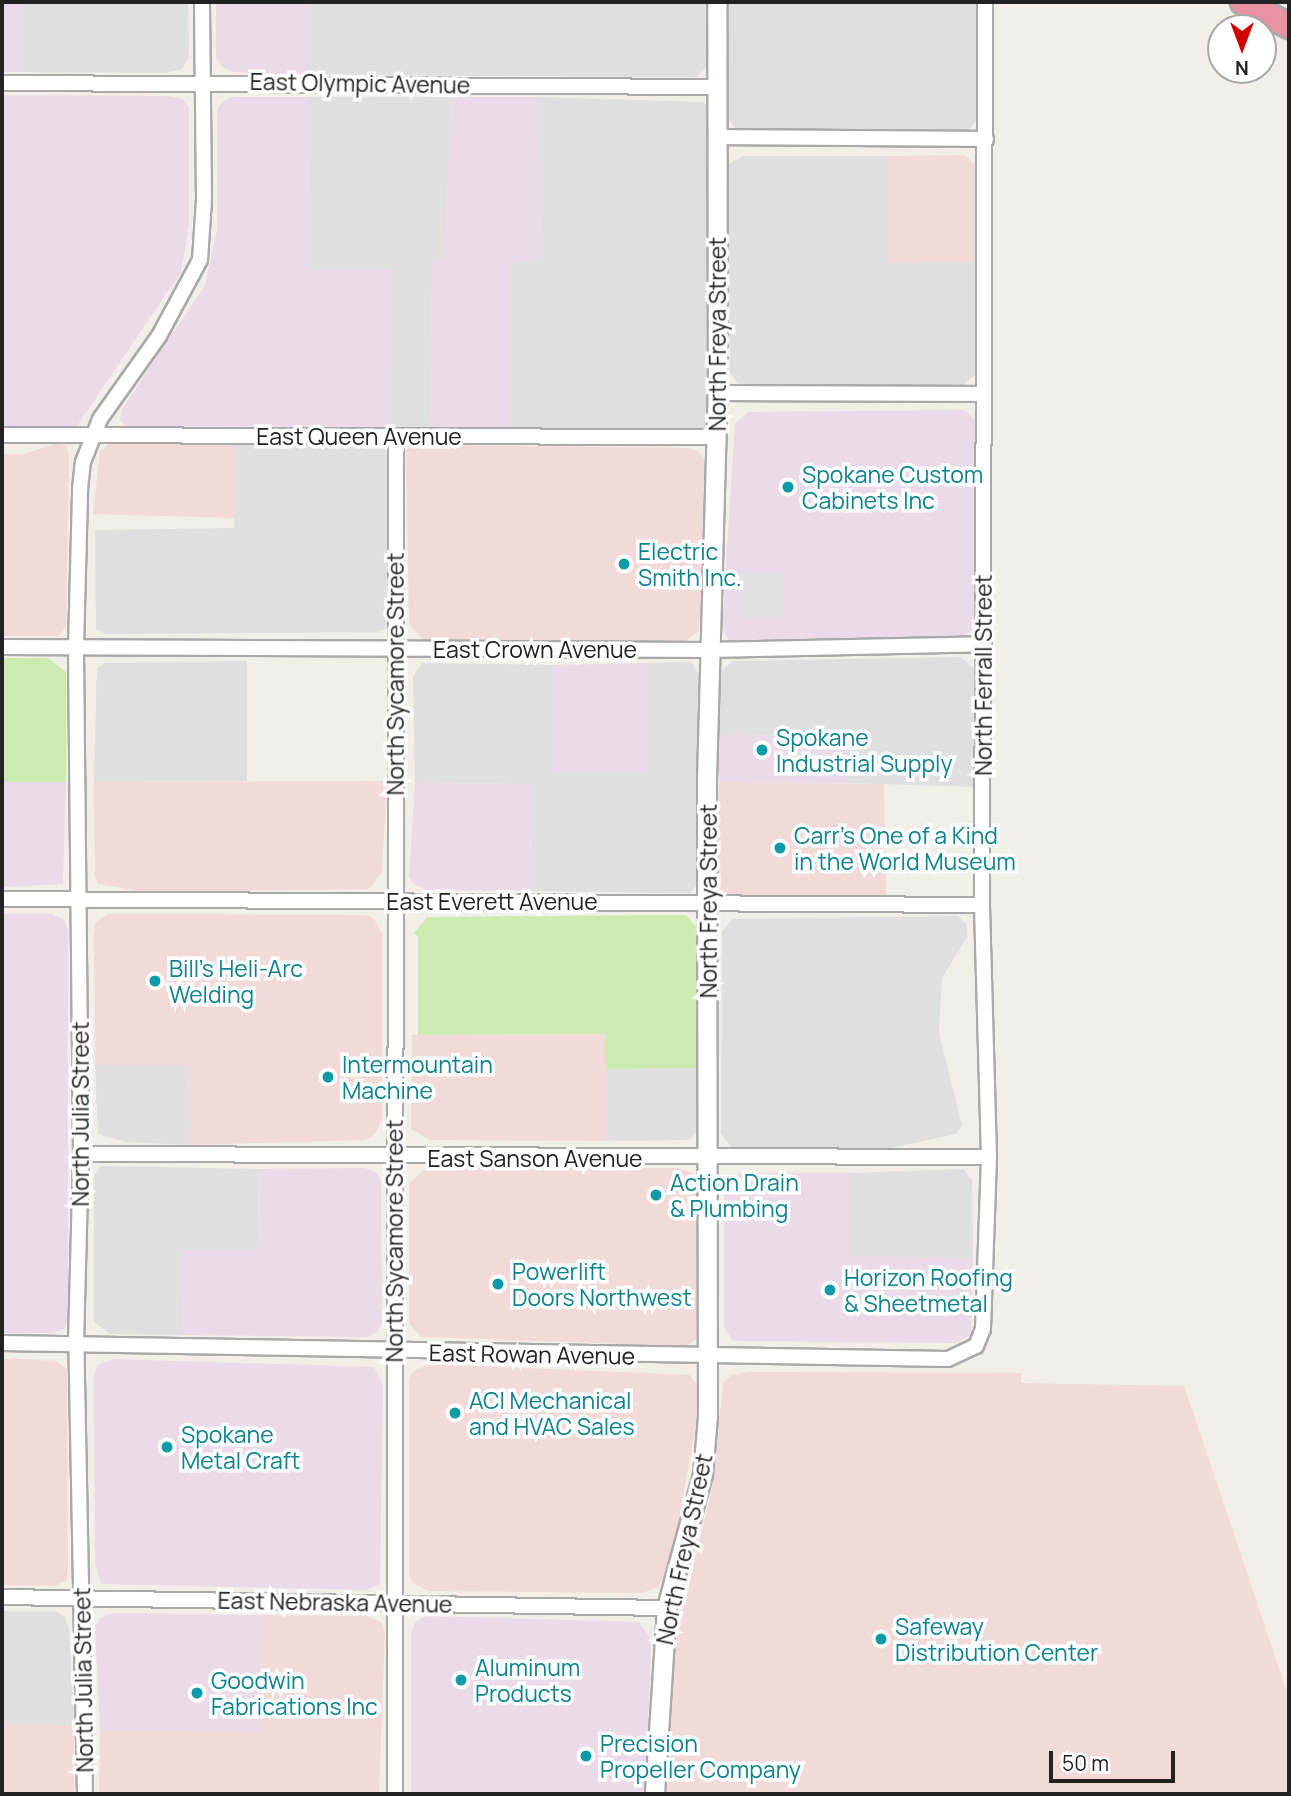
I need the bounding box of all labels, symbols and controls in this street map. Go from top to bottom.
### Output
north arrow [1207,14,1277,84]
text: N [1235,55,1249,81]
street label: East Olympic Avenue [250,67,470,99]
street label: North Freya Street [703,237,731,431]
street label: East Queen Avenue [256,422,462,450]
place label: Spokane Custom Cabinets Inc [802,460,983,514]
marker: Spokane Custom Cabinets Inc [780,479,796,495]
place label: Electric Smith Inc. [638,537,742,591]
street label: North Sycamore Street [381,553,409,795]
marker: Electric Smith Inc. [616,556,632,572]
street label: North Ferrall Street [969,574,997,776]
street label: East Crown Avenue [433,635,637,663]
place label: Spokane Industrial Supply [776,723,953,777]
marker: Spokane Industrial Supply [754,742,770,758]
street label: North Freya Street [694,804,722,998]
place label: Carr's One of a Kind in the World Museum [794,821,1016,875]
marker: Carr's One of a Kind in the World Museum [772,840,788,856]
street label: East Everett Avenue [386,887,598,915]
place label: Bill's Heli-Arc Welding [169,954,303,1008]
marker: Bill's Heli-Arc Welding [147,973,163,989]
street label: North Julia Street [66,1021,94,1207]
place label: Intermountain Machine [342,1050,493,1104]
marker: Intermountain Machine [320,1069,336,1085]
street label: North Sycamore Street [380,1120,408,1362]
street label: East Sanson Avenue [427,1144,643,1172]
place label: Action Drain & Plumbing [670,1168,799,1222]
marker: Action Drain & Plumbing [648,1187,664,1203]
place label: Powerlift Doors Northwest [512,1257,692,1311]
place label: Horizon Roofing & Sheetmetal [844,1263,1013,1317]
marker: Powerlift Doors Northwest [490,1276,506,1292]
marker: Horizon Roofing & Sheetmetal [822,1282,838,1298]
street label: East Rowan Avenue [429,1338,635,1370]
place label: ACI Mechanical and HVAC Sales [469,1386,635,1440]
marker: ACI Mechanical and HVAC Sales [447,1405,463,1421]
place label: Spokane Metal Craft [181,1420,300,1474]
marker: Spokane Metal Craft [159,1439,175,1455]
street label: North Freya Street [650,1451,718,1647]
street label: East Nebraska Avenue [217,1586,453,1618]
street label: North Julia Street [68,1587,98,1773]
place label: Safeway Distribution Center [895,1612,1098,1666]
marker: Safeway Distribution Center [873,1631,889,1647]
place label: Aluminum Products [475,1653,580,1707]
place label: Goodwin Fabrications Inc [211,1666,378,1720]
marker: Aluminum Products [453,1672,469,1688]
marker: Goodwin Fabrications Inc [189,1685,205,1701]
place label: Precision Propeller Company [600,1729,801,1783]
scale bar [1053,1736,1179,1780]
marker: Precision Propeller Company [578,1748,594,1764]
text: 50 m [1062,1749,1109,1777]

